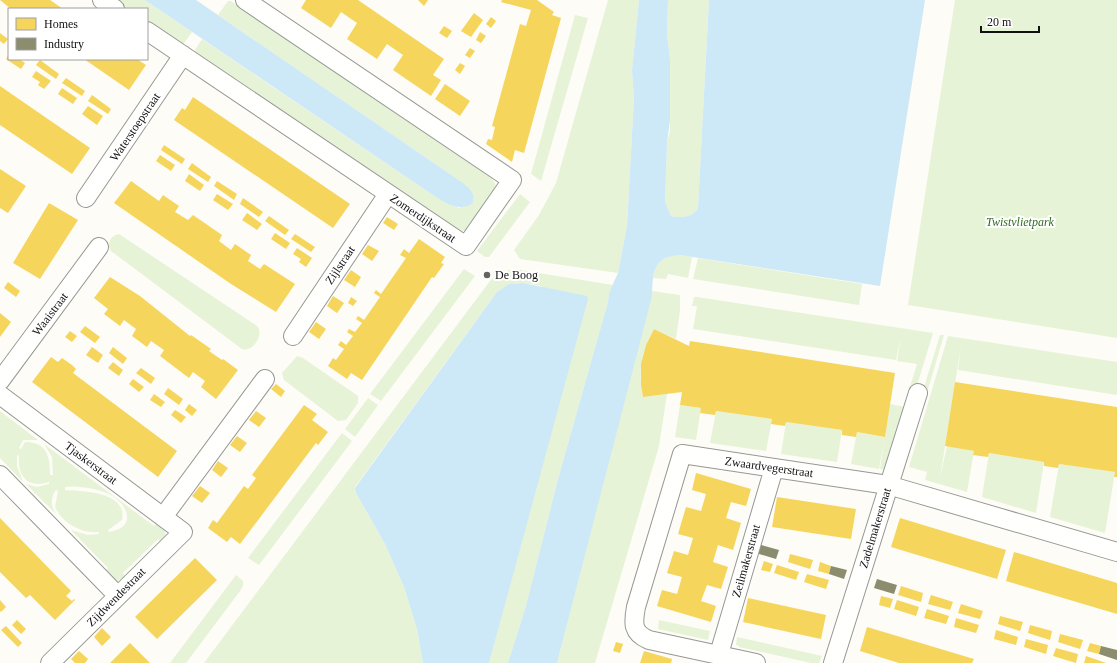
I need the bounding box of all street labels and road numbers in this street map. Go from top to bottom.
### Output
street label: Waterstoepstraat [107,90,163,164]
street label: Zomerdijkstraat [387,191,459,246]
street label: Zijlstraat [322,243,358,287]
street label: Waaistraat [29,289,71,338]
street label: Tjaskerstraat [62,439,120,488]
street label: Zwaardvegerstraat [724,454,815,480]
street label: Zadelmakerstraat [856,485,894,570]
street label: Zeilmakerstraat [729,522,763,599]
street label: Zijdwendestraat [84,564,149,629]

